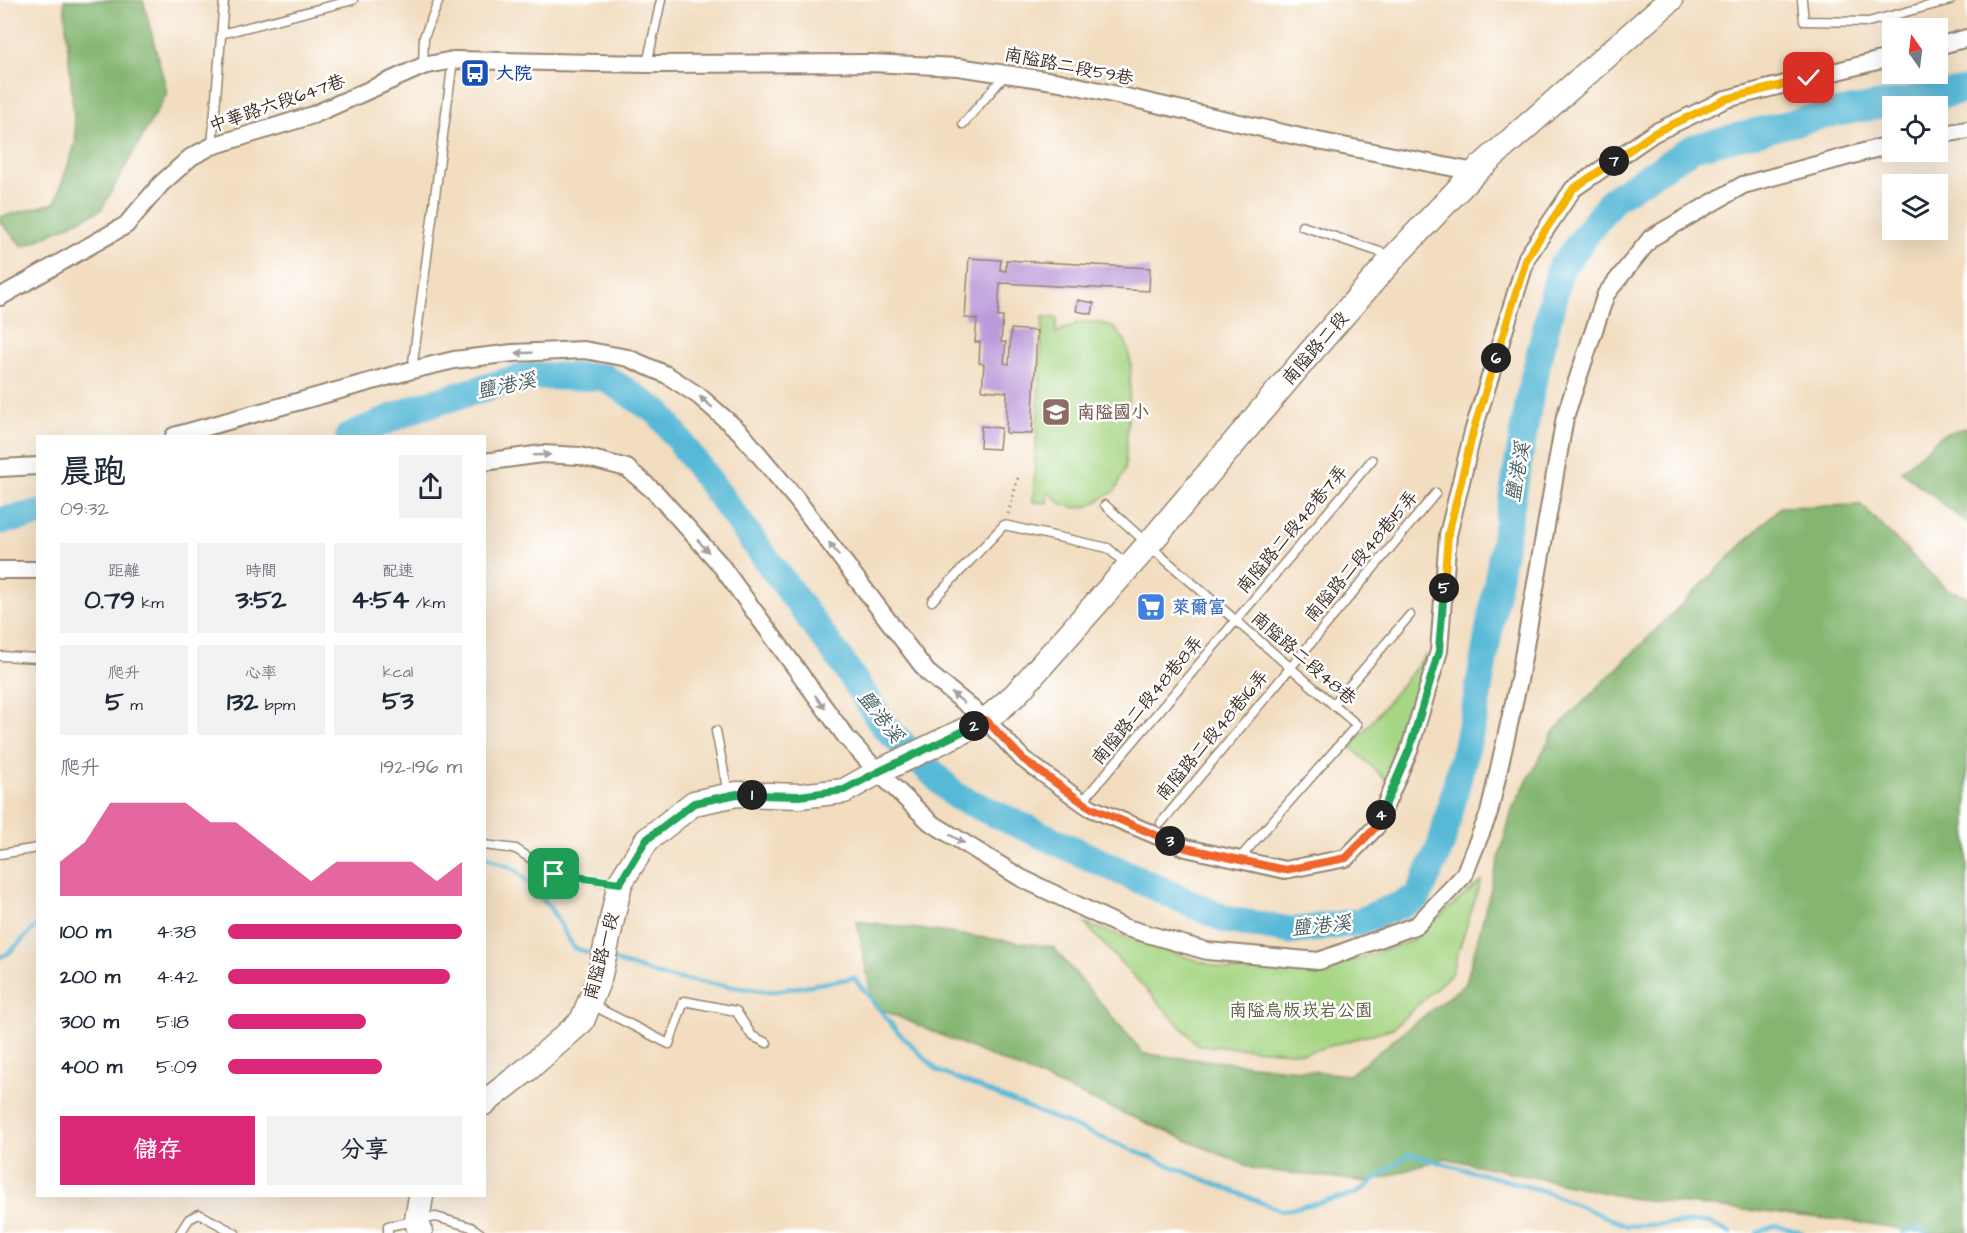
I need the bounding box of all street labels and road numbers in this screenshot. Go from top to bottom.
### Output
street label: 南隘路二段59巷 [1002,42,1136,91]
street label: 中華路六段647巷 [206,68,349,139]
street label: 南隘路二段 [1276,306,1354,390]
street label: 南隘路二段48巷7弄 [1231,460,1354,599]
street label: 南隘路二段48巷15弄 [1299,485,1424,628]
street label: 南隘路二段48巷 [1246,606,1362,711]
street label: 南隘路二段48巷8弄 [1086,630,1209,770]
street label: 南隘路二段48巷16弄 [1150,665,1275,806]
street label: 南隘路一段 [578,909,625,1003]

